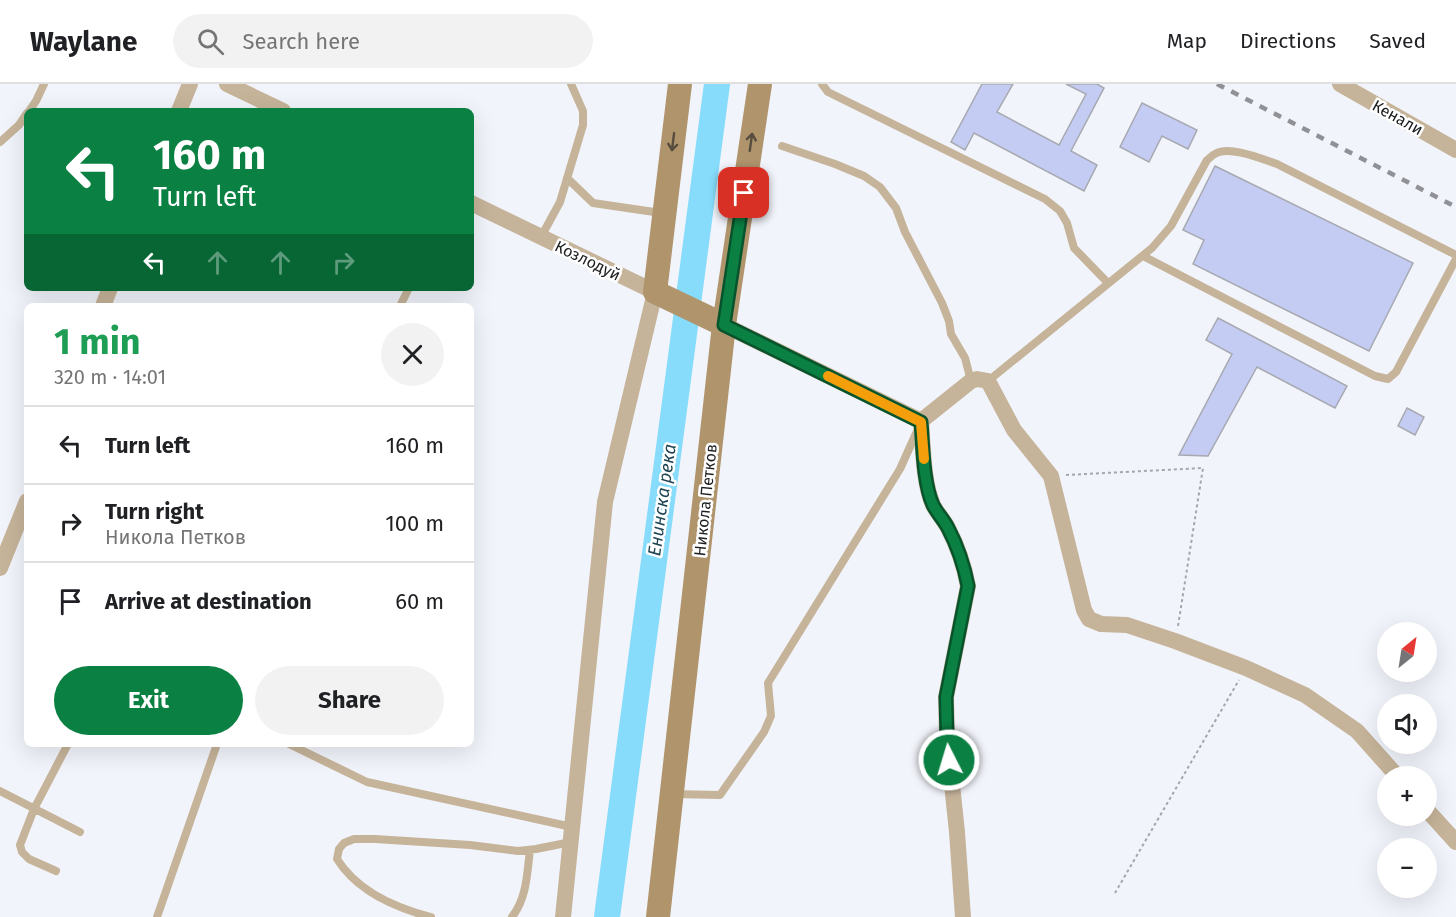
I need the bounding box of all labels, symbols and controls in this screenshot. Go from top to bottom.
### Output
search box [173,14,593,68]
text: Waylane [30,25,137,58]
icon: search [194,25,227,58]
text: Search here [242,28,360,55]
text: Map [1167,28,1207,54]
text: Directions [1240,28,1336,54]
text: Saved [1369,28,1426,54]
street label: Кенали [1369,96,1426,139]
text: 160 m [153,130,266,180]
icon: left [54,132,132,210]
one-way arrow [667,132,678,152]
one-way arrow [746,133,757,153]
pin [718,167,769,218]
icon: arrive [727,176,760,209]
text: Turn left [153,181,256,213]
street label: Козлодуй [552,236,624,285]
icon: left [138,246,171,279]
icon: ahead [201,246,234,279]
icon: ahead [264,246,297,279]
icon: right [327,246,360,279]
text: 1 min [54,320,141,364]
button: close [381,323,444,386]
text: 320 m · 14:01 [54,365,166,389]
icon: left [54,429,87,462]
text: Turn left [105,432,190,459]
text: 160 m [386,432,444,459]
water label: Енинска река [643,442,681,558]
street label: Никола Петков [690,443,721,557]
text: Turn right [105,498,204,525]
icon: right [54,507,87,540]
text: 100 m [385,510,444,537]
text: Никола Петков [105,525,246,549]
icon: arrive [54,585,87,618]
text: Arrive at destination [105,588,312,615]
text: 60 m [395,588,444,615]
north arrow [1377,622,1437,682]
map controls [1377,622,1437,898]
button: Exit [54,666,243,735]
button: Share [255,666,444,735]
button: sound [1377,694,1437,754]
position arrow [917,728,981,792]
button: + [1377,766,1437,826]
button: − [1377,838,1437,898]

